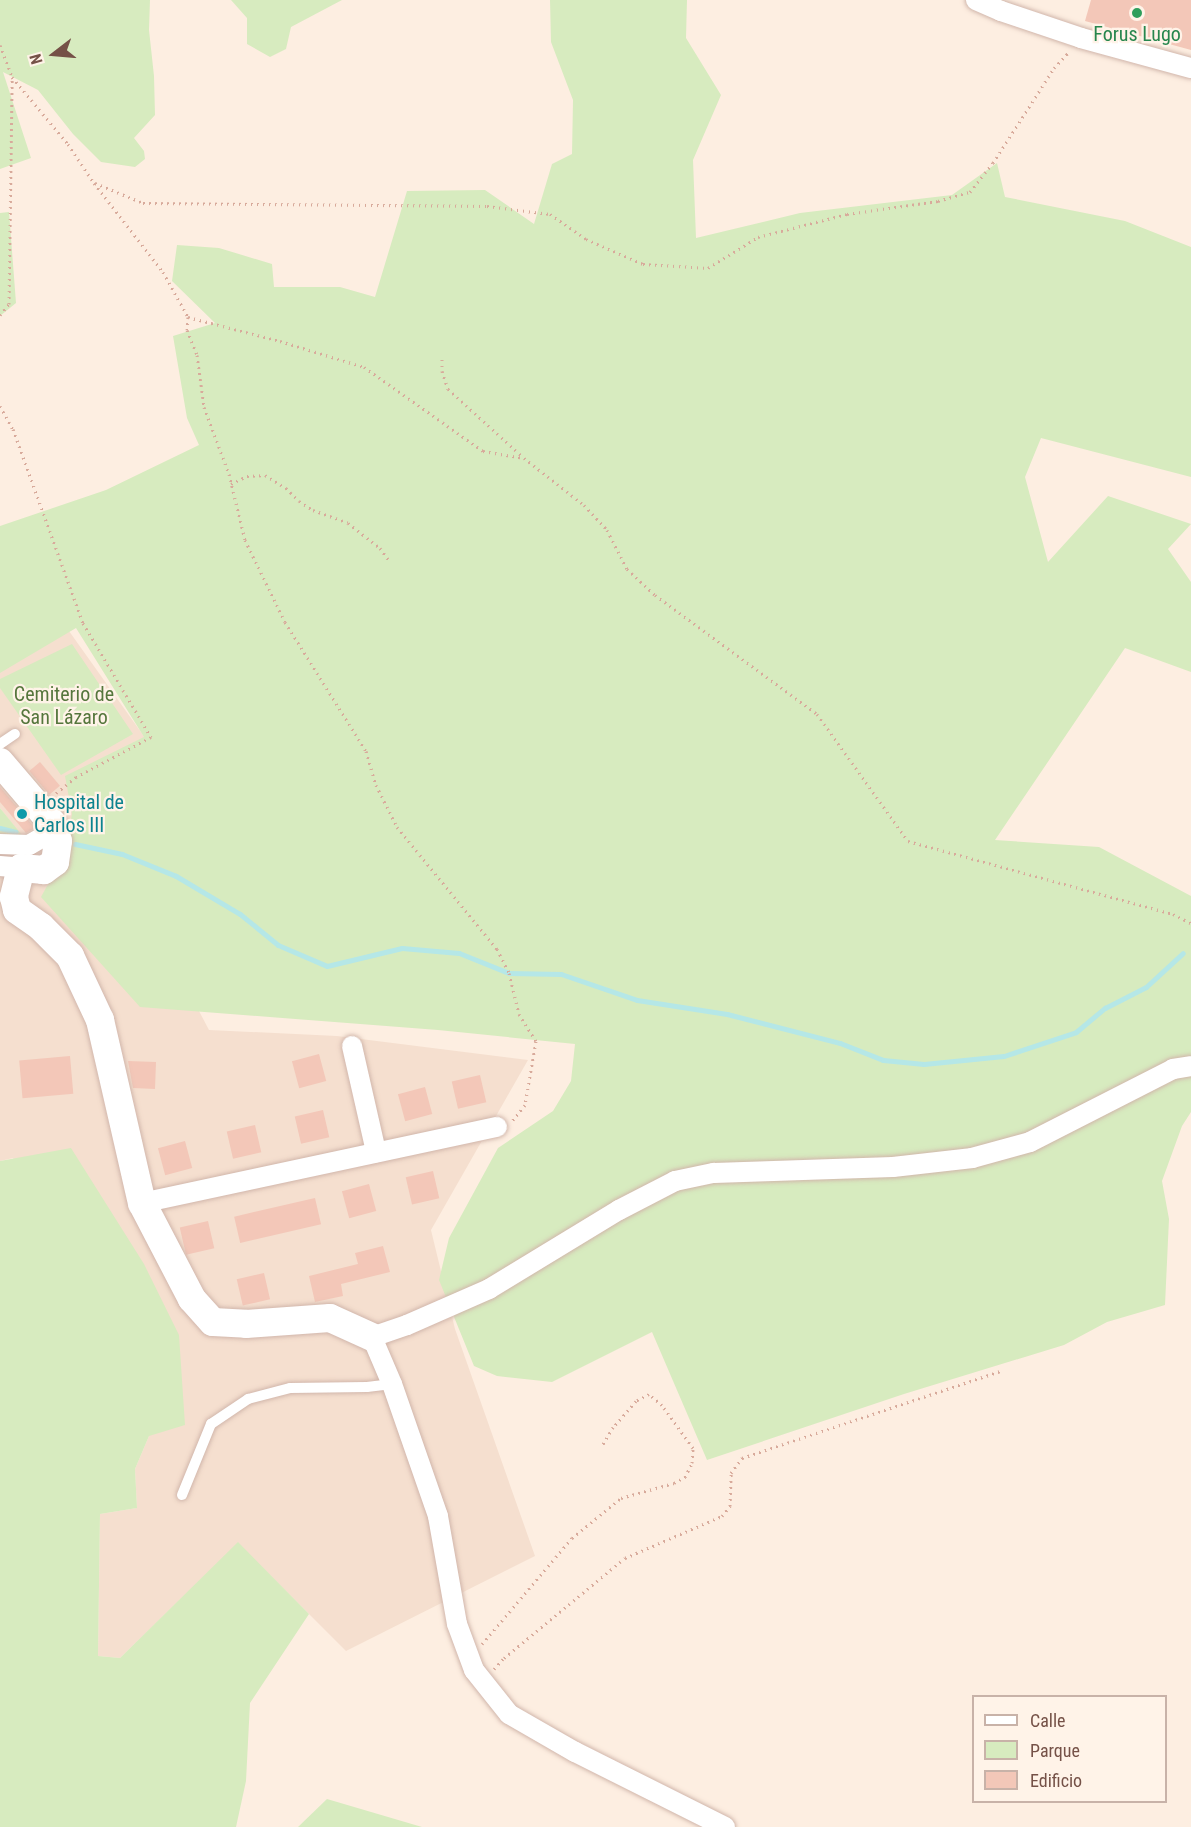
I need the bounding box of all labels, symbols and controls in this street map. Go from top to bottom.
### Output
marker: Forus Lugo [1130,6,1144,20]
place label: Forus Lugo [1093,22,1181,46]
north arrow [24,24,84,84]
text: N [26,52,47,66]
park label: Cemiterio de San Lázaro [14,683,114,730]
place label: Hospital de Carlos III [34,790,124,837]
marker: Hospital de Carlos III [15,807,29,821]
legend [972,1695,1167,1803]
text: Calle [1030,1710,1066,1731]
text: Parque [1030,1740,1080,1761]
text: Edificio [1030,1770,1082,1791]

